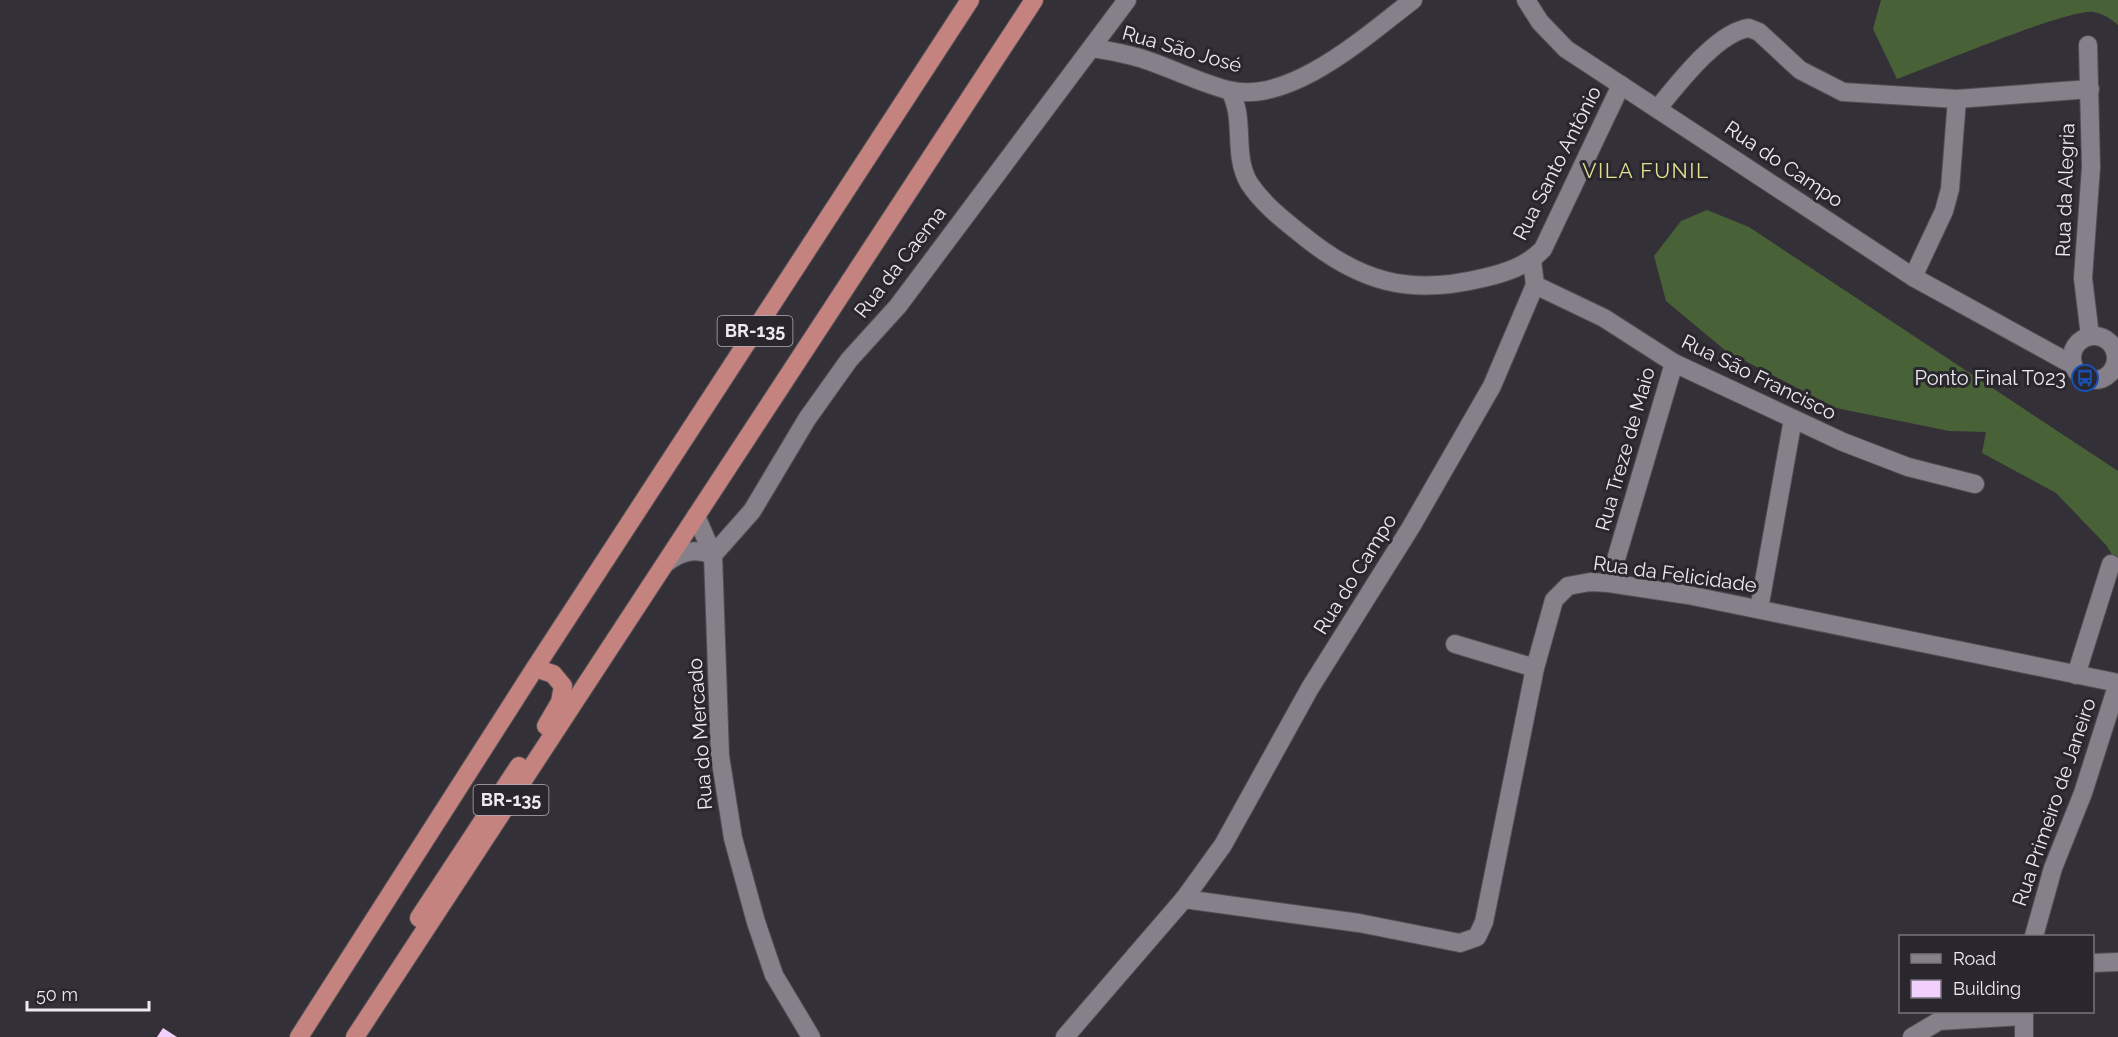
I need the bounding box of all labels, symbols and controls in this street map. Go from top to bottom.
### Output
street label: Rua São José [1120,21,1245,78]
street label: Rua Santo Antônio [1508,82,1606,244]
street label: Rua do Campo [1720,116,1848,212]
street label: Rua da Alegria [2051,123,2079,257]
district label: VILA FUNIL [1582,158,1710,183]
street label: Rua da Caema [849,201,951,323]
road number: BR-135 [718,316,792,346]
street label: Rua São Francisco [1678,329,1840,425]
bus stop icon: Ponto Final T023 [2070,363,2100,393]
street label: Rua Treze de Maio [1590,364,1660,534]
place label: Ponto Final T023 [1914,366,2066,390]
street label: Rua do Campo [1308,509,1402,639]
street label: Rua da Felicidade [1592,551,1758,597]
street label: Rua do Mercado [683,657,717,811]
street label: Rua Primeiro de Janeiro [2007,695,2101,909]
road number: BR-135 [474,785,548,815]
legend [1899,935,2094,1013]
text: Road [1953,948,1996,969]
scale bar [27,974,148,1012]
text: Building [1953,978,2021,999]
text: 50 m [36,984,78,1005]

